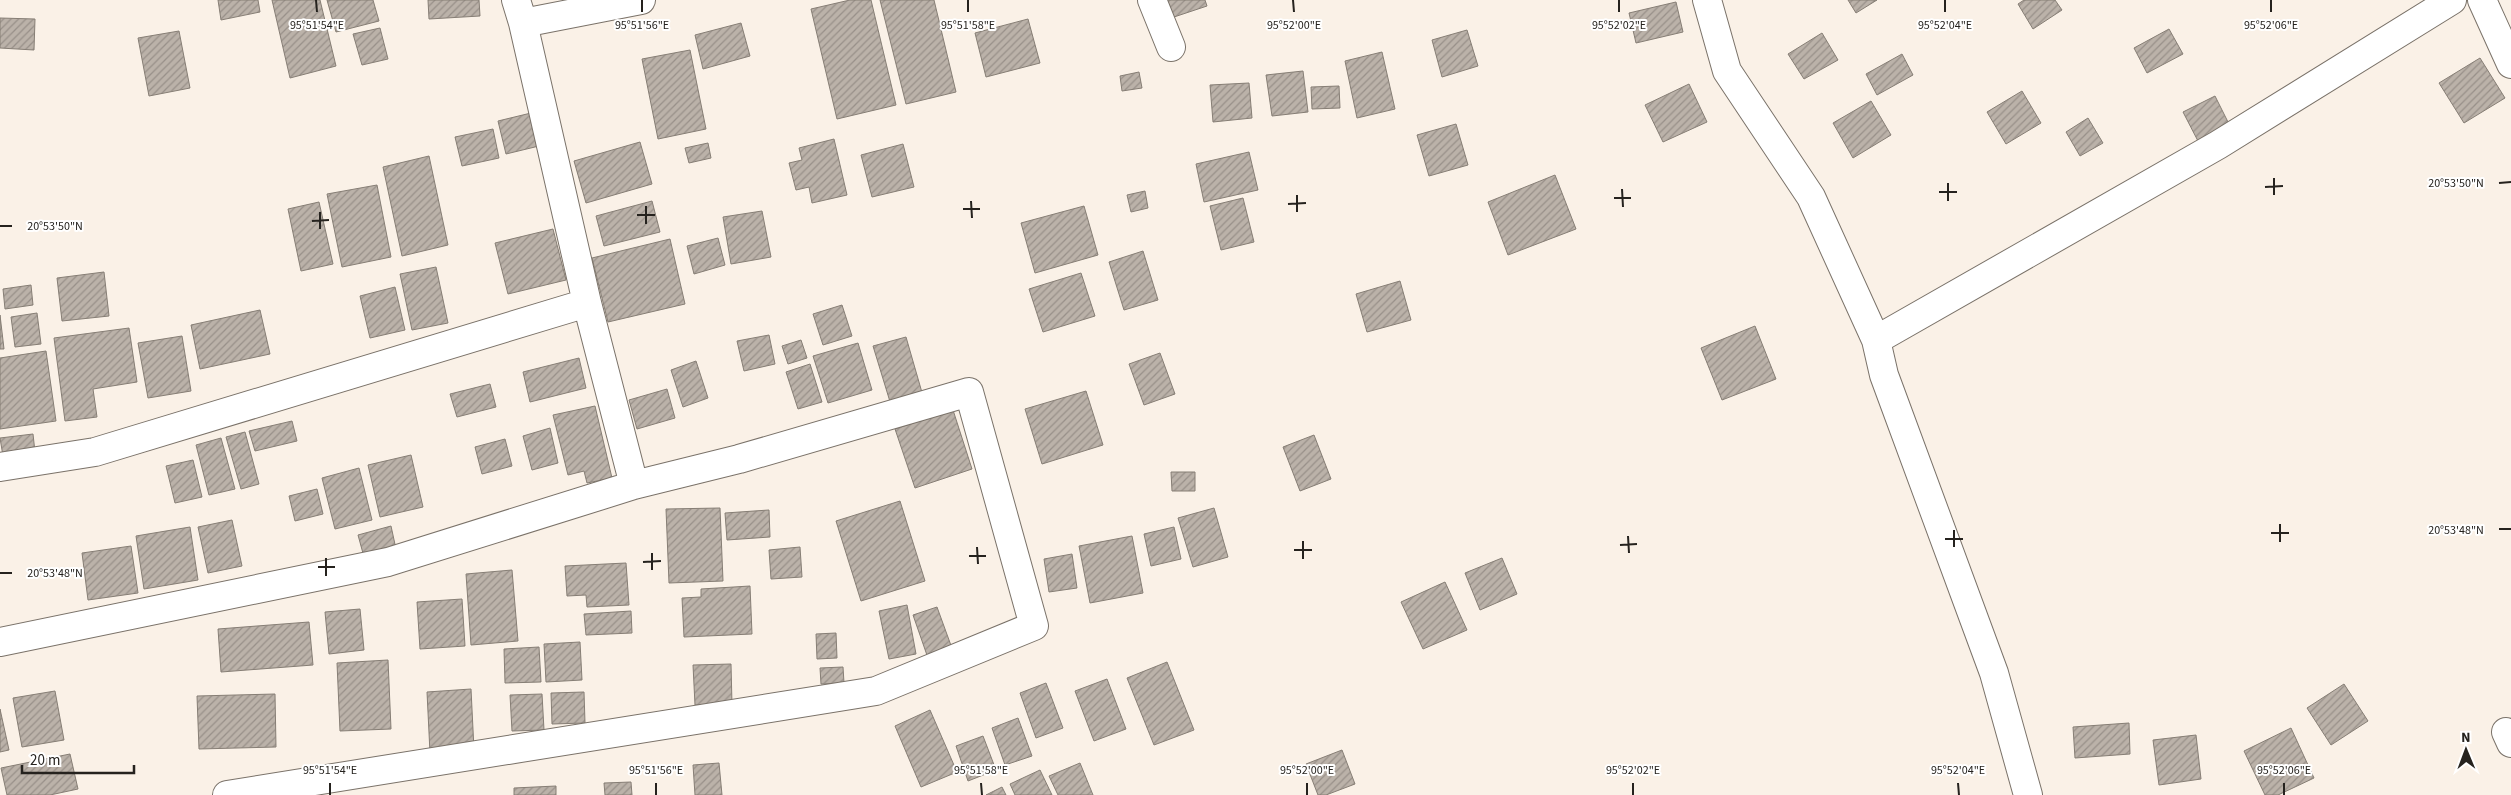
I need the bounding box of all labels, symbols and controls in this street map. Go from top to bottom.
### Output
text: 95°51'54"E [290,17,344,34]
text: 95°51'56"E [615,17,669,34]
text: 95°51'58"E [941,17,995,34]
text: 95°52'00"E [1267,17,1321,34]
text: 95°52'02"E [1592,17,1646,34]
text: 95°52'04"E [1918,17,1972,34]
text: 95°52'06"E [2244,17,2298,34]
text: 20°53'50"N [2428,175,2484,192]
text: 20°53'50"N [27,218,83,235]
text: 20°53'48"N [2428,522,2484,539]
text: 20°53'48"N [27,565,83,582]
north arrow [2441,725,2491,775]
text: N [2461,728,2471,748]
scale bar [22,742,135,774]
text: 20 m [30,750,60,771]
text: 95°51'54"E [303,762,357,779]
text: 95°51'56"E [629,762,683,779]
text: 95°51'58"E [954,762,1008,779]
text: 95°52'00"E [1280,762,1334,779]
text: 95°52'02"E [1606,762,1660,779]
text: 95°52'04"E [1931,762,1985,779]
text: 95°52'06"E [2257,762,2311,779]

